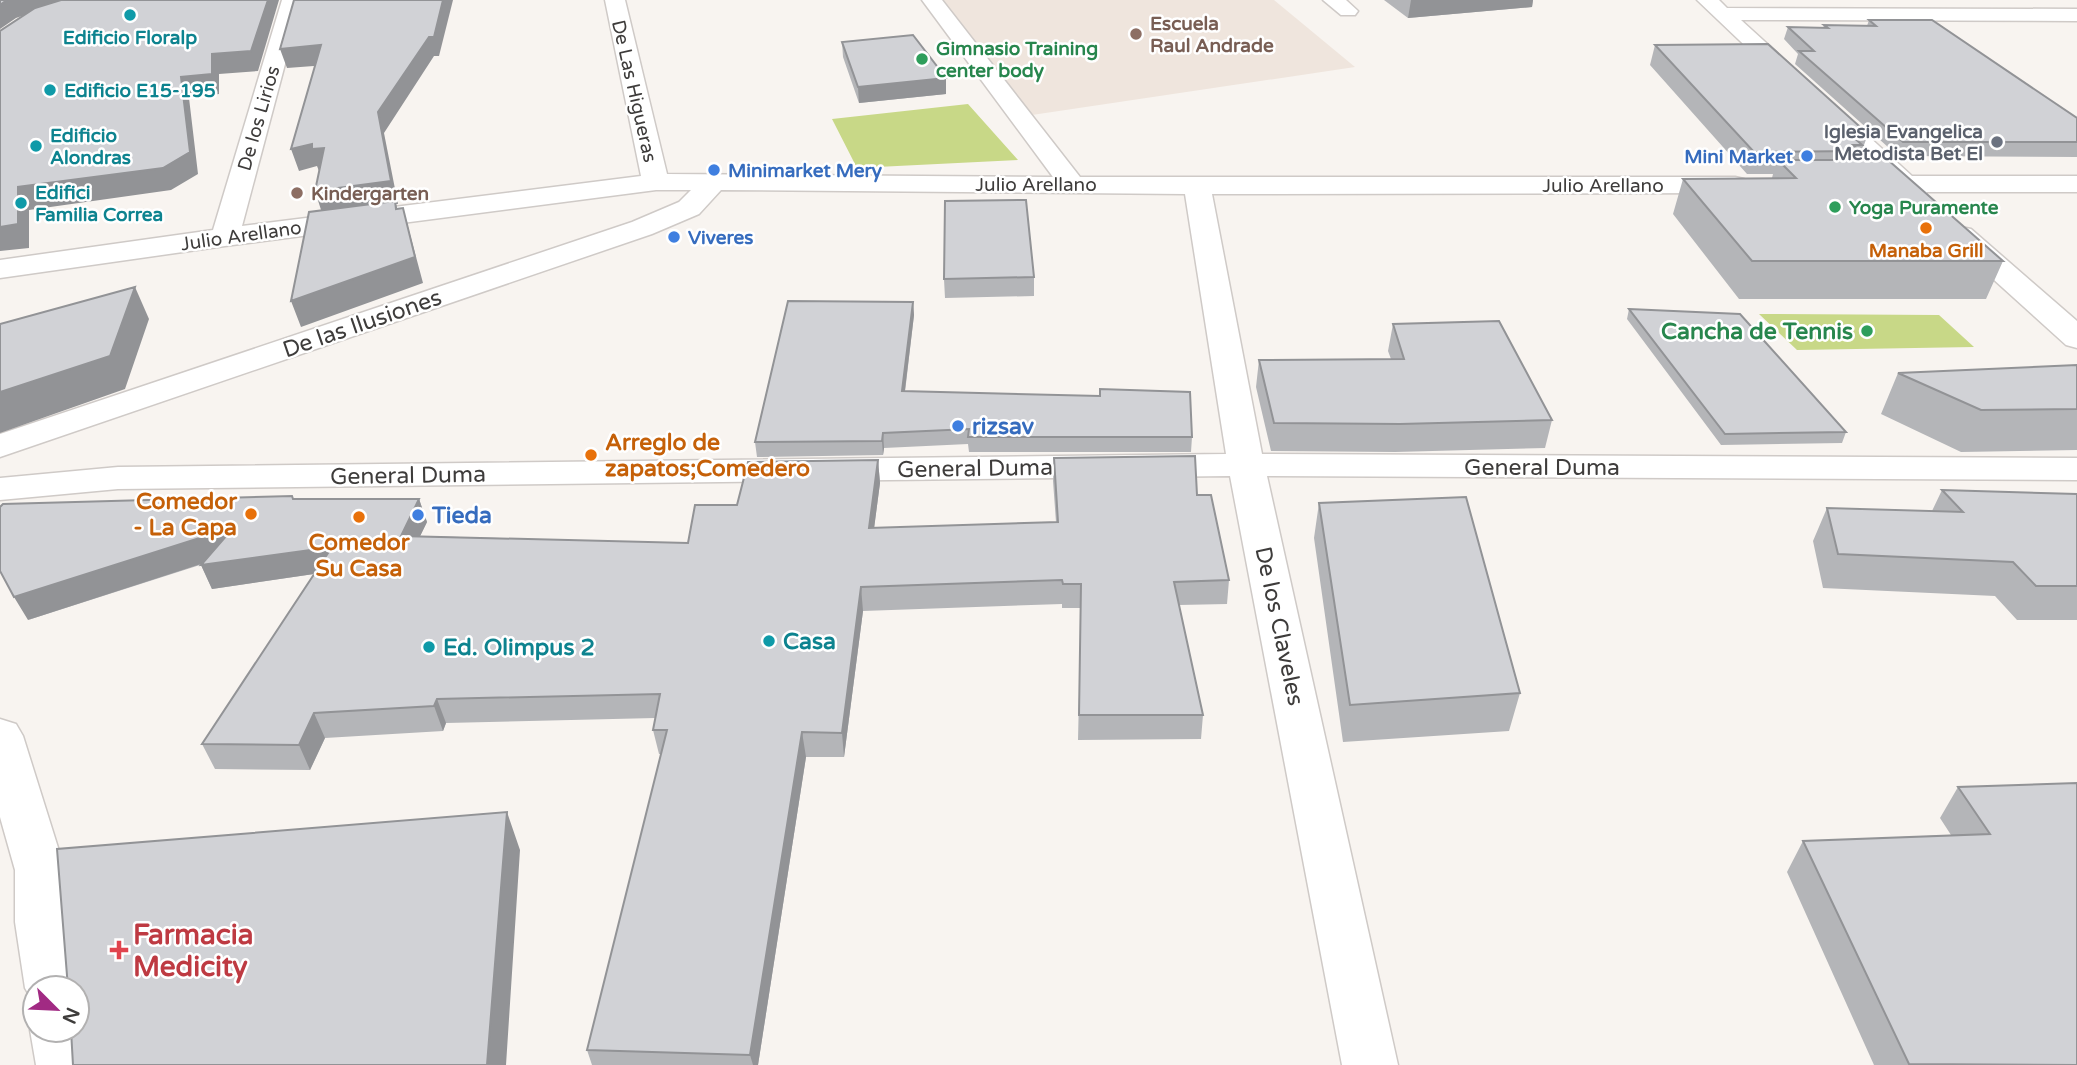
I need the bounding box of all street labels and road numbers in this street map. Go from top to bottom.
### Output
street label: De Las Higueras [607,18,661,165]
street label: De los Lirios [233,63,284,173]
street label: Julio Arellano [975,174,1097,196]
street label: Julio Arellano [1542,175,1664,197]
street label: Julio Arellano [179,217,303,255]
street label: De las Ilusiones [279,284,446,364]
street label: General Duma [897,454,1053,484]
street label: General Duma [1464,454,1620,482]
street label: General Duma [330,461,486,491]
street label: De los Claveles [1249,544,1310,708]

